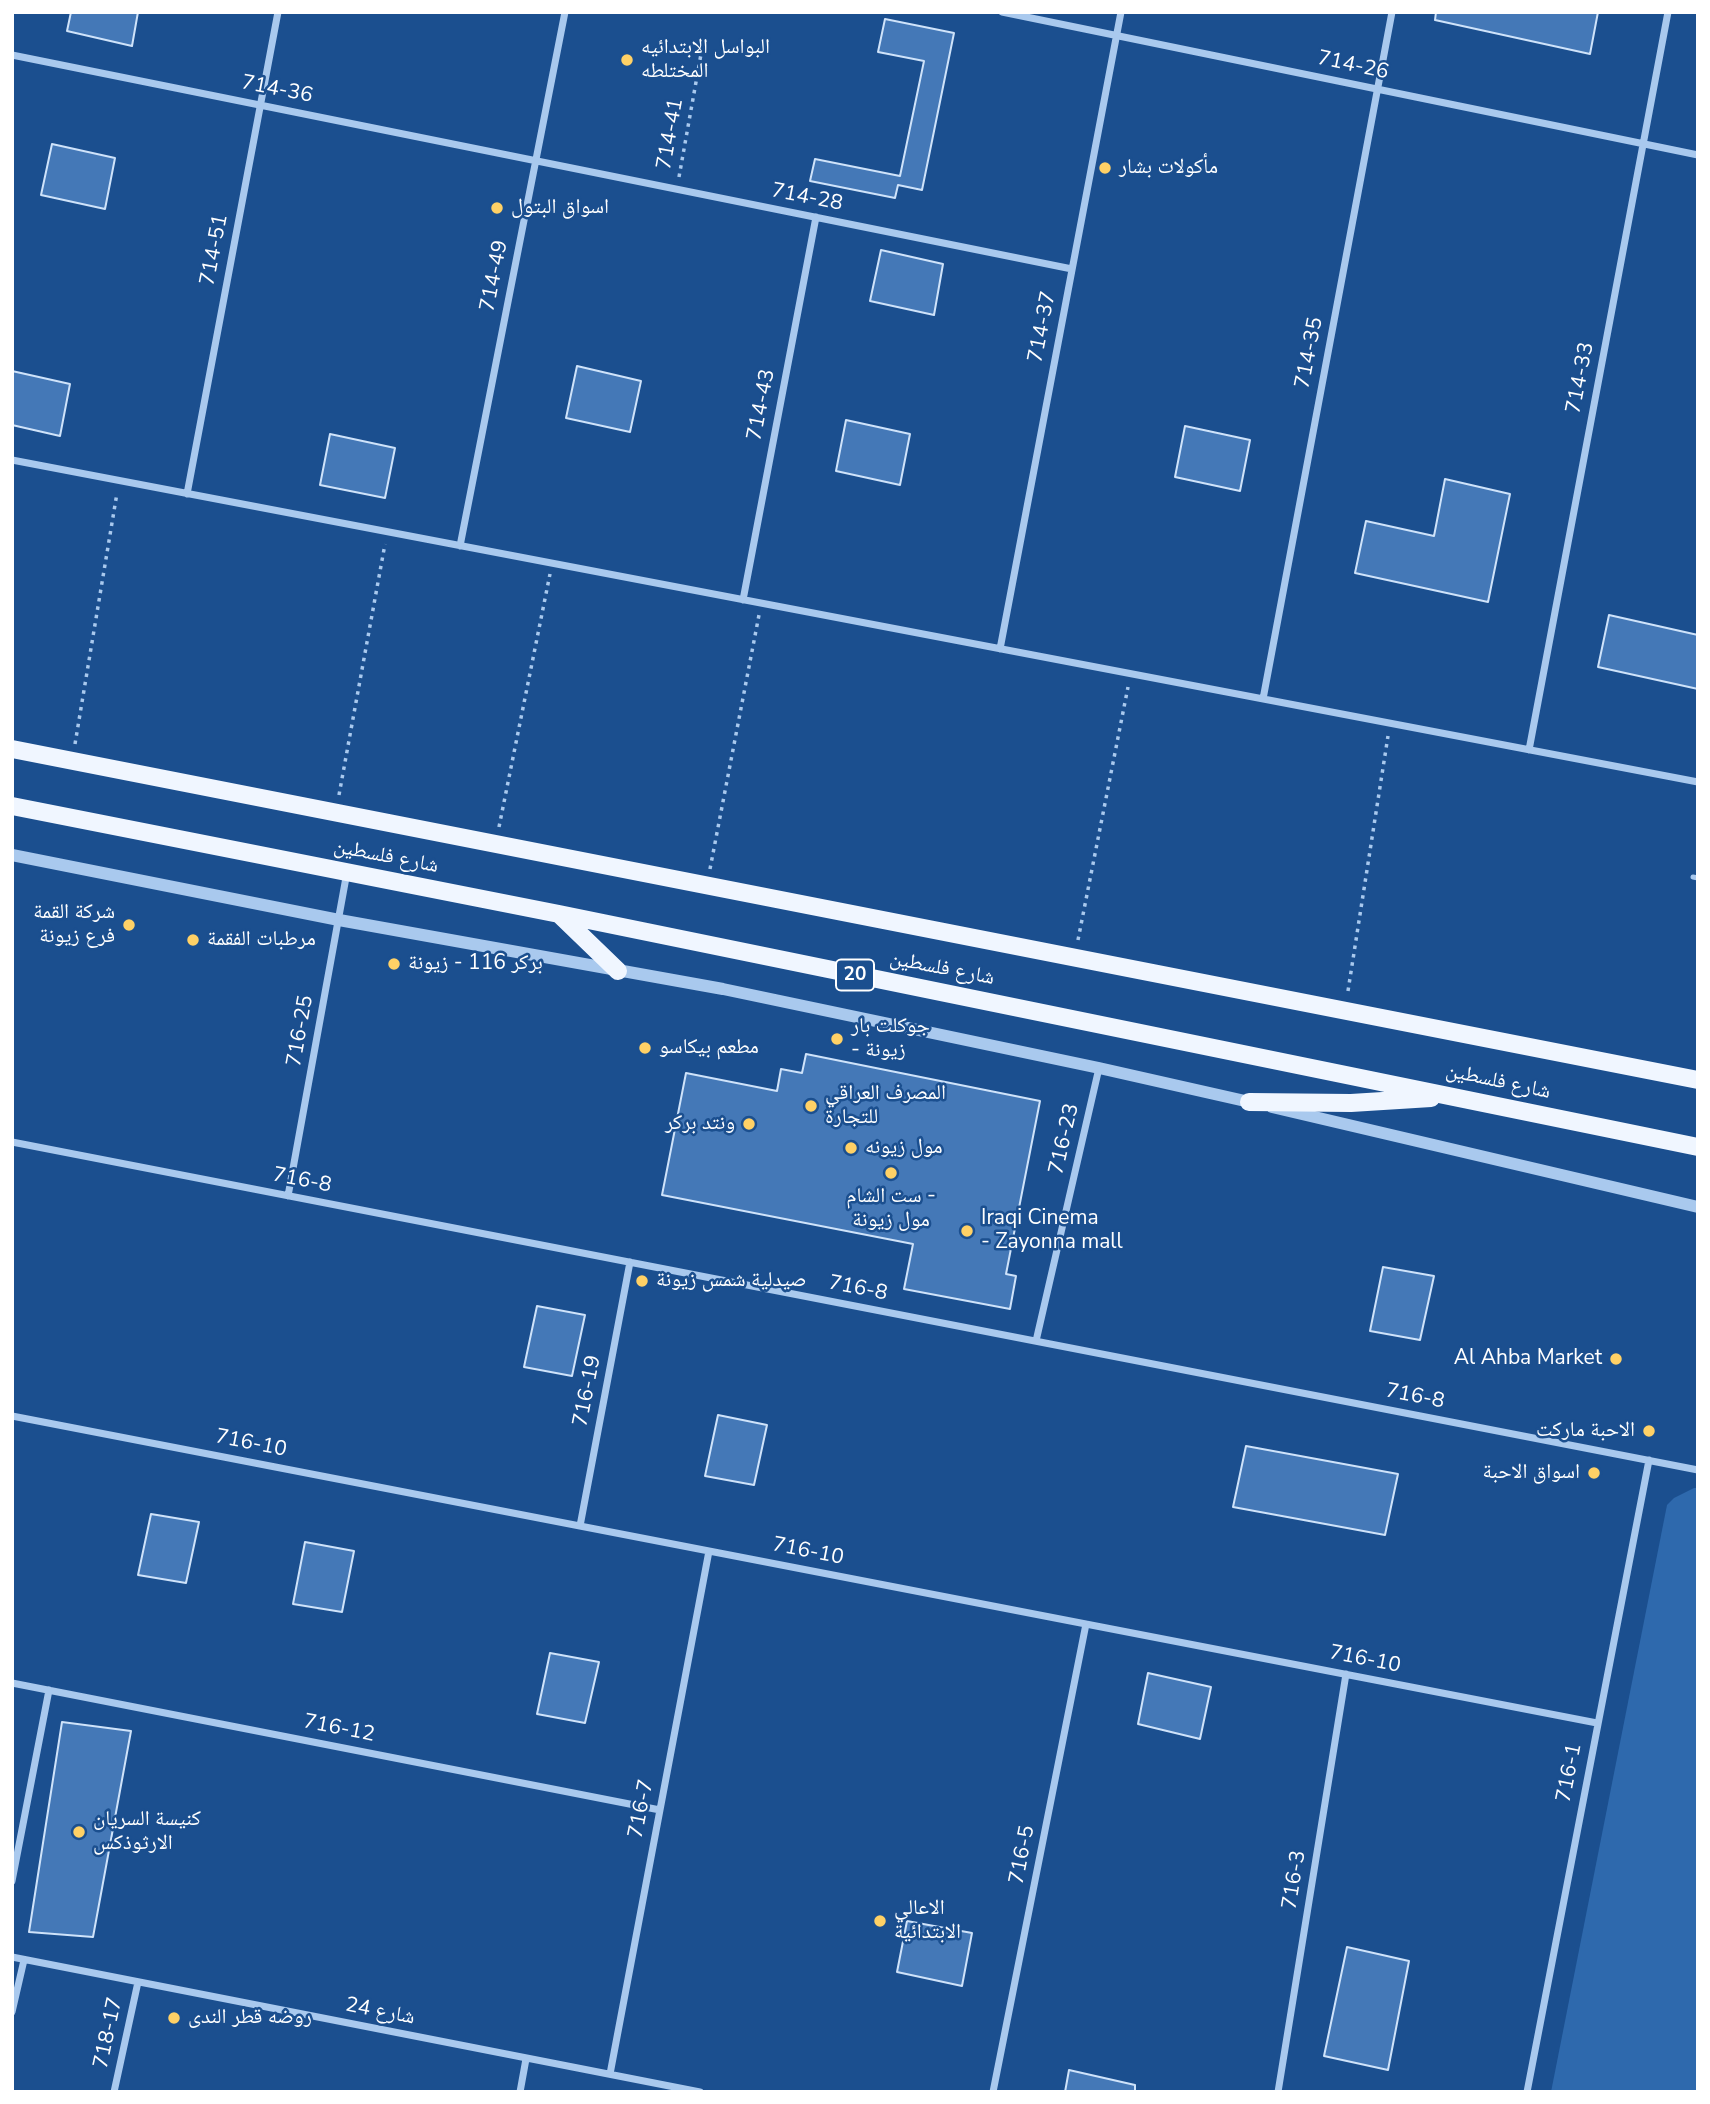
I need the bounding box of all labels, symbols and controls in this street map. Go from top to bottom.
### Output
place label: البواسل الابتدائيه المختلطه [641,35,770,85]
street label: 714-26 [1315,46,1391,86]
marker: البواسل الابتدائيه المختلطه [619,52,635,68]
street label: 714-36 [239,71,315,109]
street label: 714-41 [652,96,690,172]
place label: مأكولات بشار [1119,155,1218,181]
marker: مأكولات بشار [1097,160,1113,176]
street label: 714-28 [769,179,845,217]
place label: اسواق البتول [511,195,609,221]
marker: اسواق البتول [489,200,505,216]
street label: 714-51 [196,212,234,288]
street label: 714-49 [476,238,514,314]
street label: 714-37 [1024,289,1062,365]
street label: 714-35 [1291,315,1329,391]
street label: 714-33 [1562,340,1600,416]
street label: 714-43 [743,367,781,443]
street label: شارع فلسطين [331,834,441,880]
place label: شركة القمة فرع زيونة [33,900,115,950]
marker: شركة القمة فرع زيونة [121,917,137,933]
place label: مرطبات الفقمة [207,927,316,953]
marker: مرطبات الفقمة [185,932,201,948]
street label: شارع فلسطين [887,946,997,992]
place label: بركر 116 - زيونة [408,951,543,977]
marker: بركر 116 - زيونة [386,956,402,972]
road number: 20 [836,959,874,990]
street label: 716-25 [282,993,320,1069]
place label: جوكلت بار - زيونة [851,1014,930,1064]
marker: جوكلت بار - زيونة [829,1031,845,1047]
place label: مطعم بيكاسو [659,1035,759,1061]
marker: مطعم بيكاسو [637,1040,653,1056]
street label: شارع فلسطين [1443,1059,1553,1105]
place label: المصرف العراقي للتجارة [825,1081,946,1131]
marker: المصرف العراقي للتجارة [803,1098,819,1114]
street label: 716-23 [1045,1101,1085,1177]
place label: ونتد بركر [665,1111,735,1137]
marker: ونتد بركر [741,1116,757,1132]
place label: مول زيونه [865,1135,943,1161]
marker: مول زيونه [843,1140,859,1156]
street label: 716-8 [270,1163,334,1199]
marker: ست الشام - مول زيونة [883,1165,899,1181]
place label: ست الشام - مول زيونة [846,1184,936,1234]
place label: Iraqi Cinema - Zayonna mall [981,1206,1123,1256]
marker: Iraqi Cinema - Zayonna mall [959,1223,975,1239]
place label: صيدلية شمس زيونة [656,1268,807,1294]
street label: 716-8 [826,1271,890,1307]
marker: صيدلية شمس زيونة [634,1273,650,1289]
place label: Al Ahba Market [1454,1346,1602,1372]
marker: Al Ahba Market [1608,1351,1624,1367]
street label: 716-19 [569,1353,607,1429]
street label: 716-8 [1383,1379,1447,1415]
place label: الاحبة ماركت [1536,1418,1635,1444]
marker: الاحبة ماركت [1641,1423,1657,1439]
street label: 716-10 [213,1425,289,1463]
place label: اسواق الاحبة [1483,1460,1580,1486]
marker: اسواق الاحبة [1586,1465,1602,1481]
street label: 716-10 [770,1533,846,1571]
street label: 716-10 [1327,1641,1403,1679]
street label: 716-12 [301,1710,377,1748]
street label: 716-1 [1552,1741,1588,1805]
street label: 716-7 [624,1777,660,1841]
place label: كنيسة السريان الارثوذكس [93,1807,201,1857]
street label: 716-5 [1005,1823,1041,1887]
marker: كنيسة السريان الارثوذكس [71,1824,87,1840]
street label: 716-3 [1278,1849,1312,1911]
place label: الاعالي الابتدائية [894,1896,961,1946]
marker: الاعالي الابتدائية [872,1913,888,1929]
street label: شارع 24 [343,1993,417,2031]
street label: 718-17 [89,1995,129,2071]
place label: روضه قطر الندى [188,2005,312,2031]
marker: روضه قطر الندى [166,2010,182,2026]

